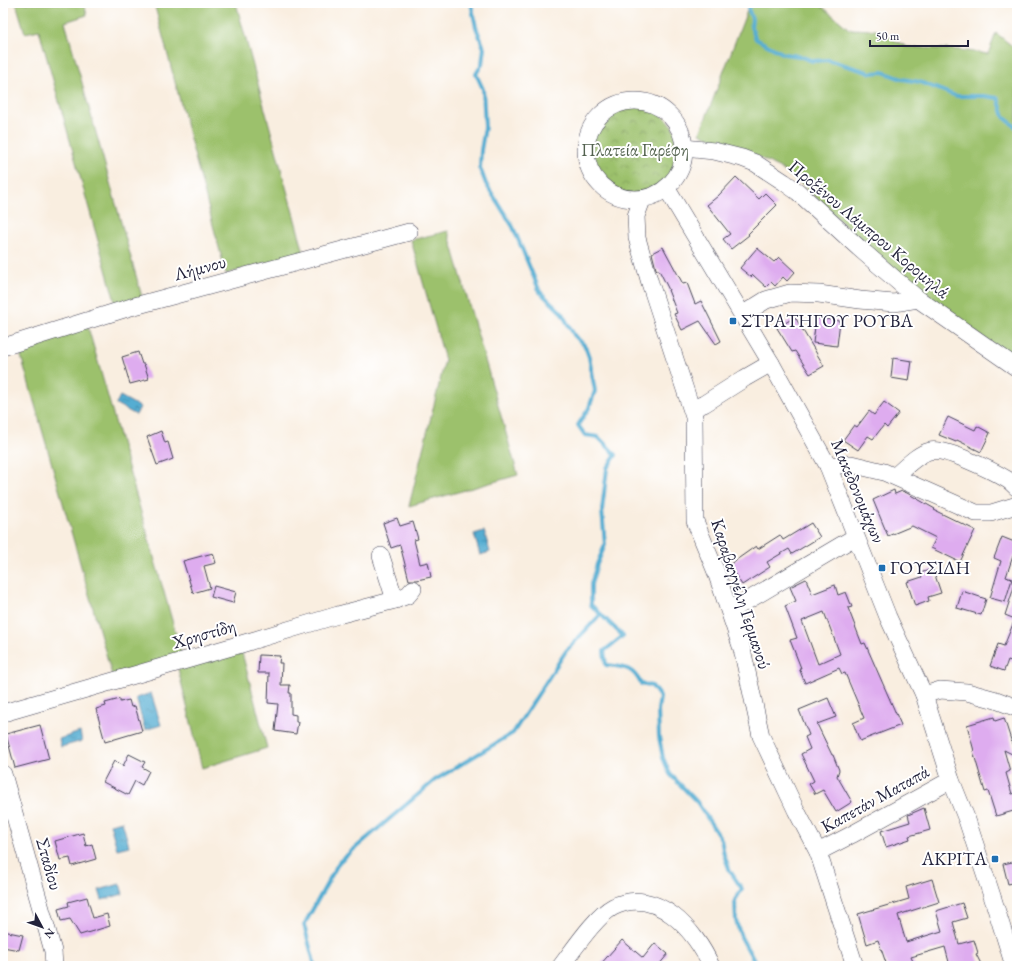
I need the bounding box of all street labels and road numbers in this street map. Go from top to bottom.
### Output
street label: Προξένου Λάμπρου Κορομηλά [784,155,955,303]
street label: Λήμνου [170,250,228,286]
street label: Μακεδονομάχων [826,435,891,546]
street label: Καραβαγγέλη Γερμανού [706,516,777,672]
street label: Χρηστίδη [169,614,238,654]
street label: Καπετάν Ματαπά [817,759,933,838]
street label: Σταδίου [31,835,68,893]

